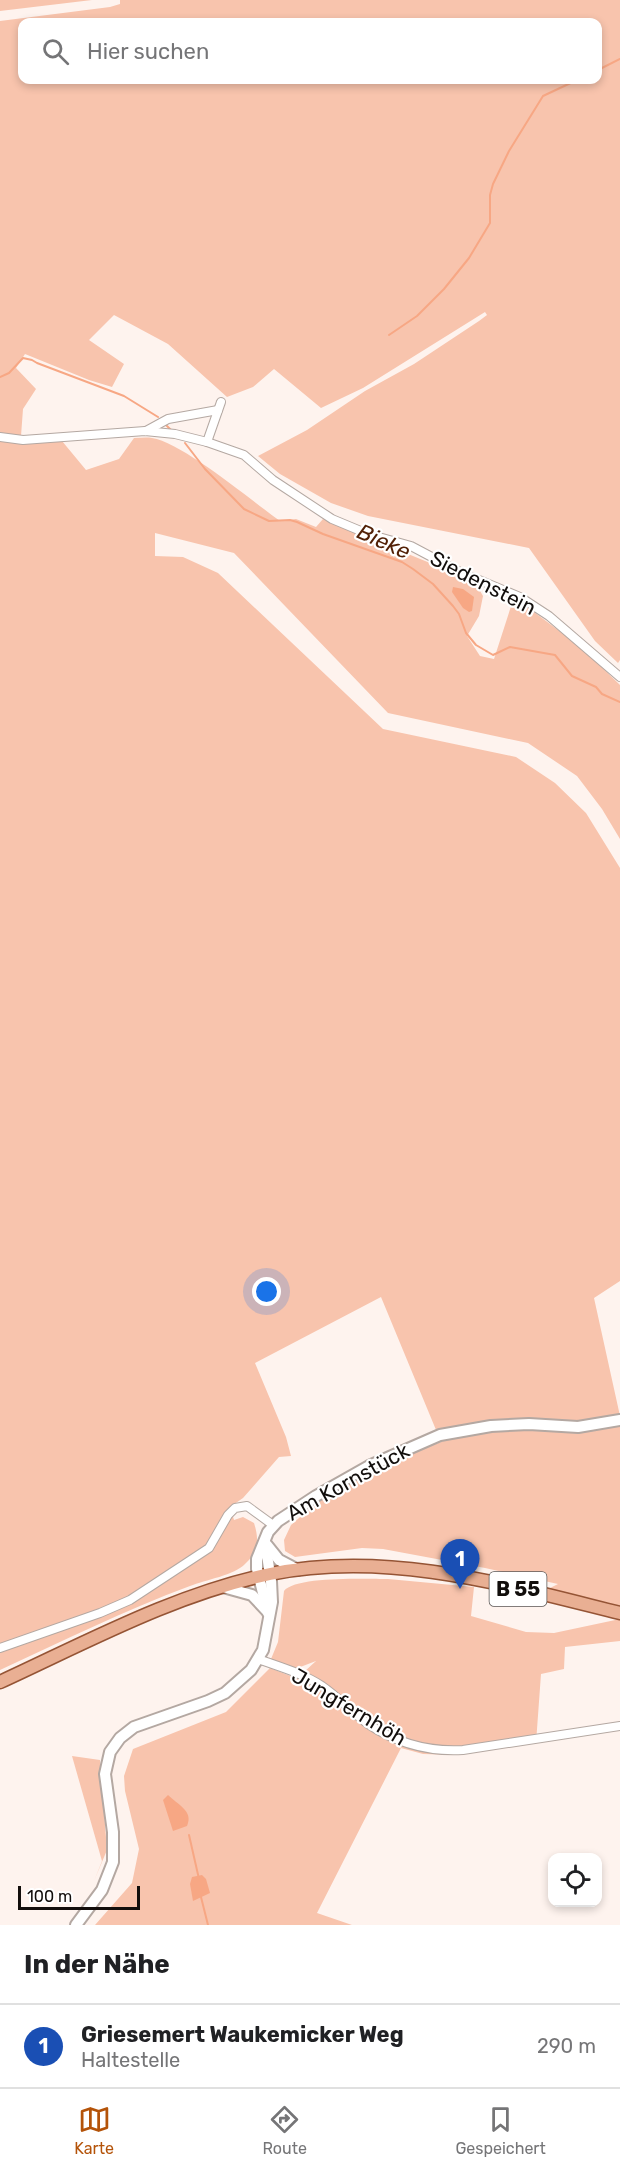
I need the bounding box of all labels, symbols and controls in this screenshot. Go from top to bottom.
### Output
search box [18,18,602,84]
icon: search [39,35,72,68]
text: Hier suchen [87,38,209,65]
water label: Bieke [353,518,415,565]
street label: Siedenstein [426,545,540,620]
your location [252,1277,281,1306]
street label: Am Kornstück [282,1437,414,1526]
pin: 1 [440,1540,480,1589]
road number: B 55 [490,1572,546,1606]
street label: Jungfernhöh [287,1663,411,1751]
map controls [548,1853,602,1907]
button: locate [548,1853,602,1907]
scale bar [18,1883,140,1910]
text: 100 m [27,1887,72,1906]
text: In der Nähe [24,1949,170,1980]
text: Griesemert Waukemicker Weg [81,2021,404,2048]
text: 1 [39,2034,48,2058]
text: 290 m [537,2034,596,2058]
text: Haltestelle [81,2048,180,2072]
tab: Karte [74,2103,114,2158]
tab: Route [262,2103,307,2158]
tab: Gespeichert [455,2103,546,2158]

